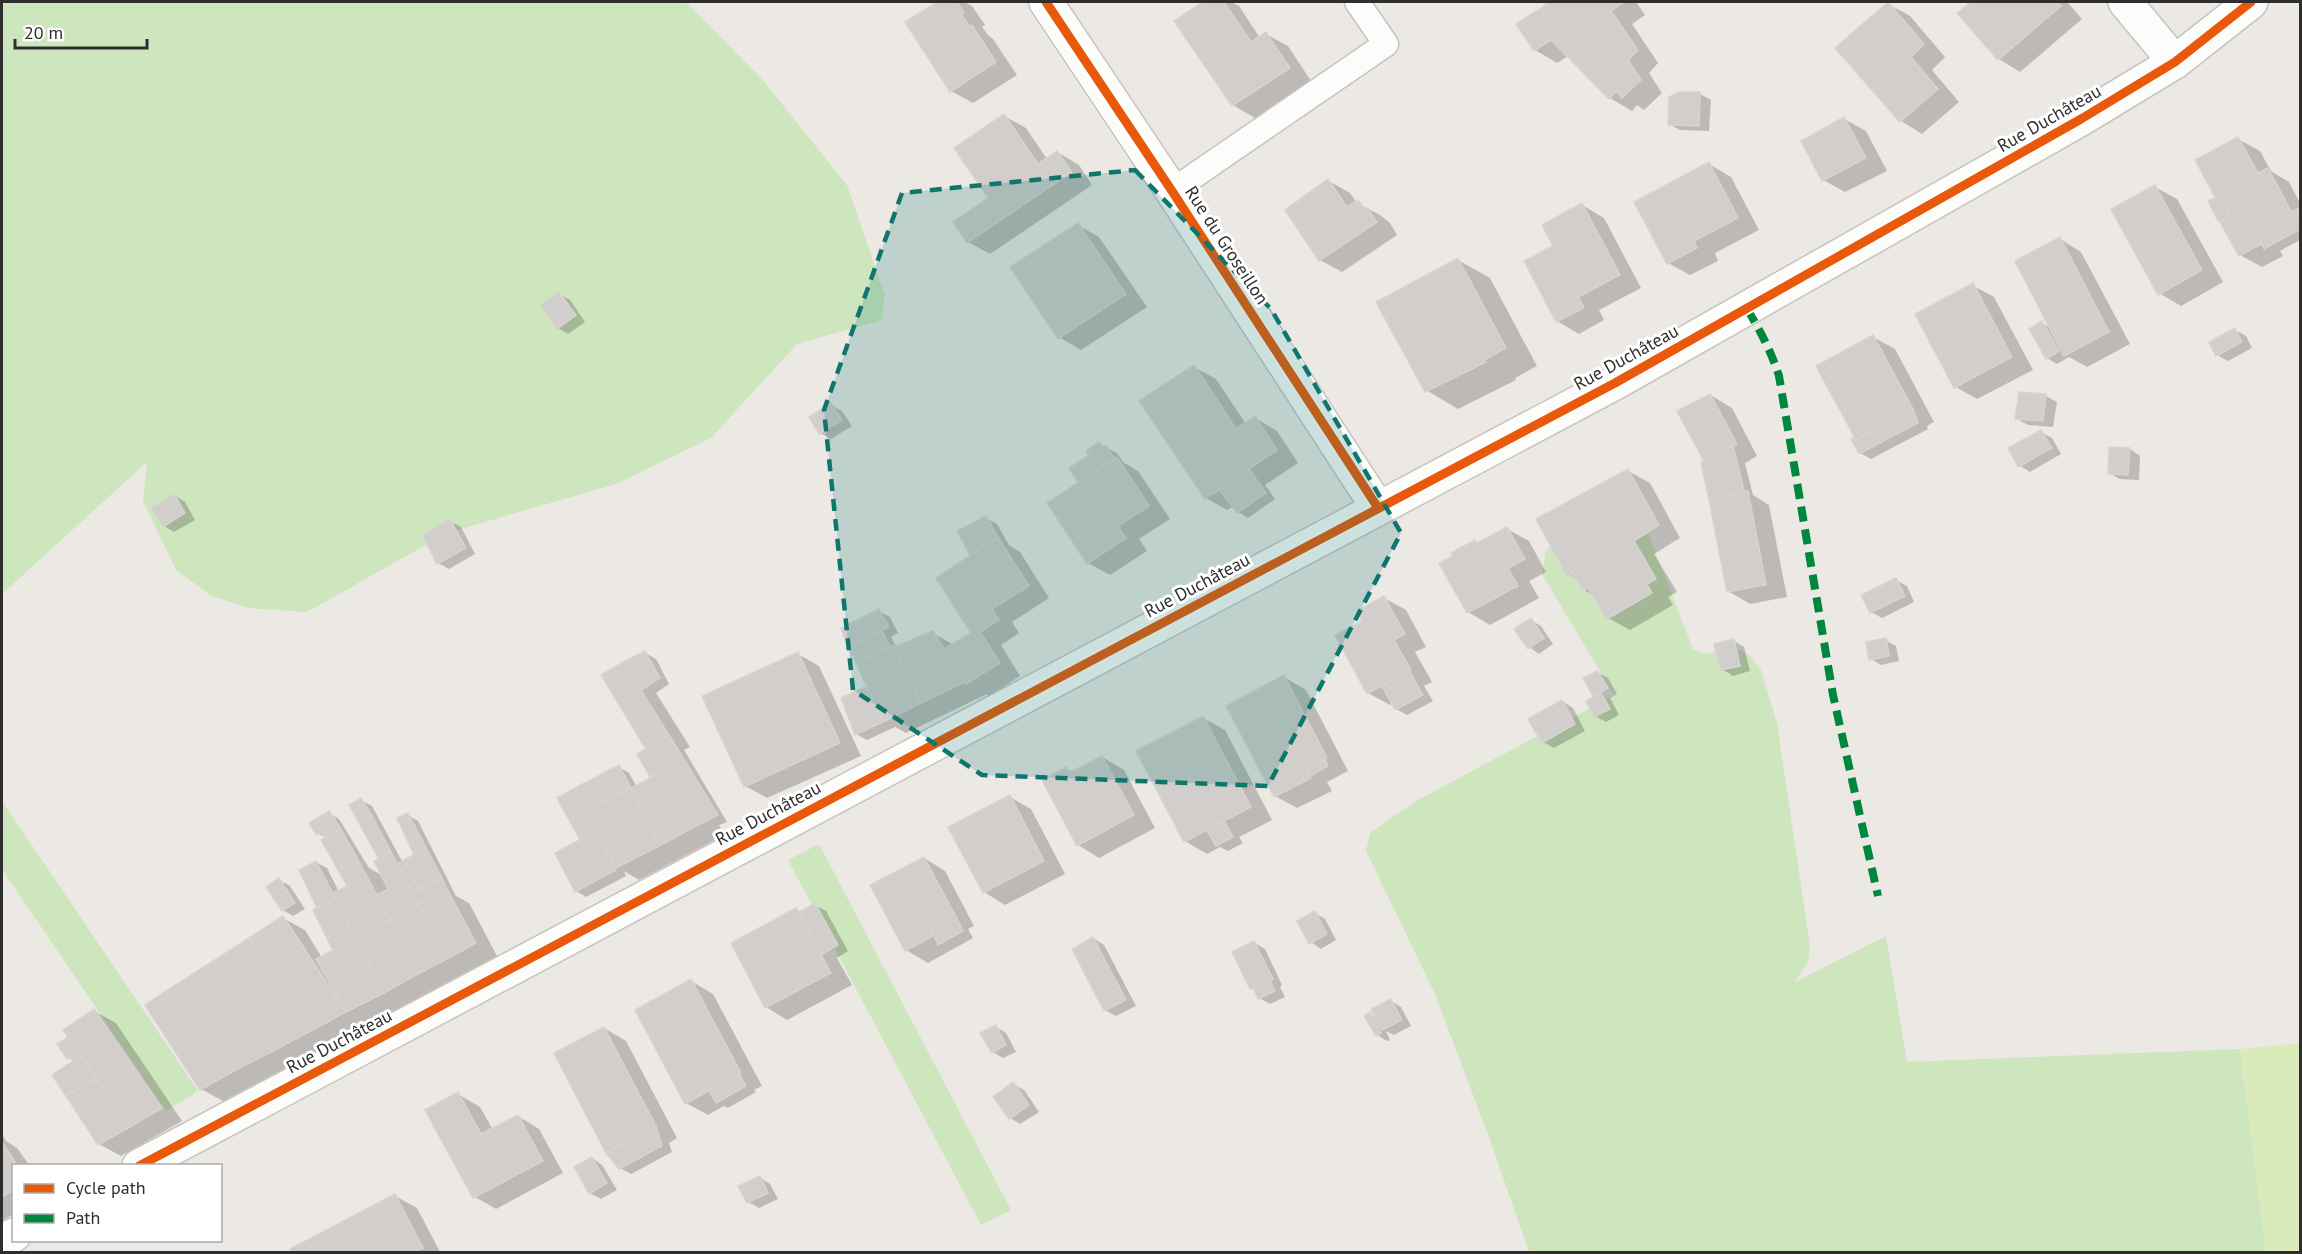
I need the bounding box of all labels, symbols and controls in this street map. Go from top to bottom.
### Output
scale bar [15,12,147,50]
text: 20 m [24,21,63,44]
street label: Rue Duchâteau [1993,79,2105,157]
street label: Rue du Groseillon [1180,181,1274,309]
street label: Rue Duchâteau [1570,319,1682,395]
street label: Rue Duchâteau [1140,548,1254,622]
street label: Rue Duchâteau [711,776,825,850]
street label: Rue Duchâteau [282,1004,396,1078]
legend [12,1164,222,1242]
text: Cycle path [66,1176,146,1199]
text: Path [66,1206,100,1229]

